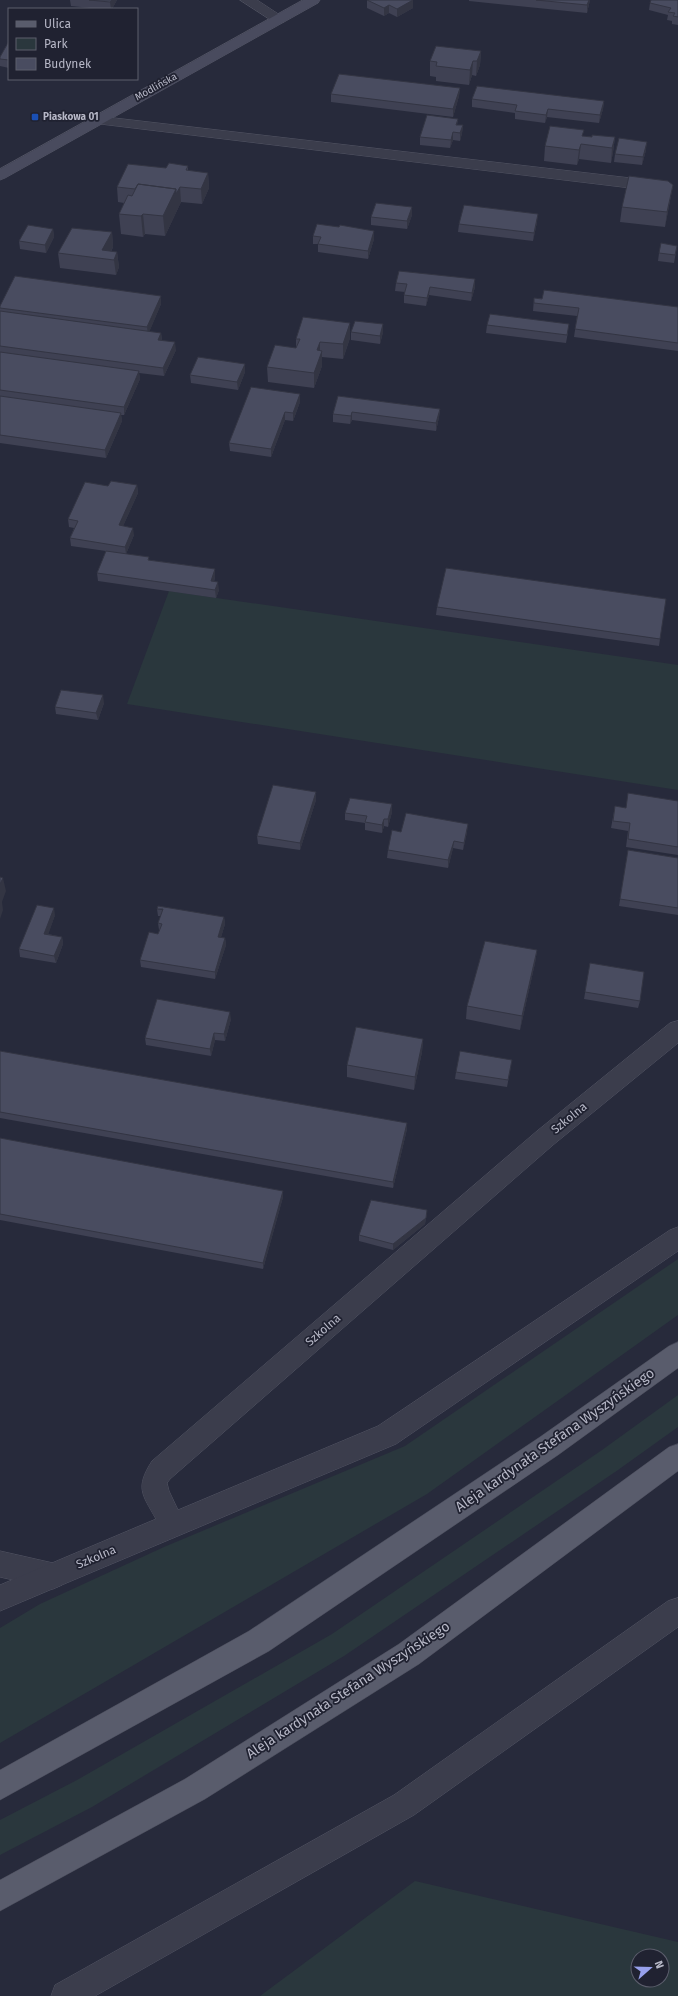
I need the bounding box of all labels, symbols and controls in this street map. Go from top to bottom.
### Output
legend [8,8,138,80]
text: Ulica [44,17,71,31]
text: Park [44,37,68,51]
text: Budynek [44,57,92,71]
street label: Modlińska [132,70,179,103]
place label: Piaskowa 01 [43,111,99,123]
marker: Piaskowa 01 [30,112,40,122]
street label: Szkolna [548,1099,590,1137]
street label: Szkolna [303,1311,343,1349]
street label: Aleja kardynała Stefana Wyszyńskiego [452,1364,658,1516]
street label: Szkolna [74,1542,118,1572]
street label: Aleja kardynała Stefana Wyszyńskiego [243,1618,453,1762]
north arrow [630,1948,670,1988]
text: N [652,1959,666,1970]

